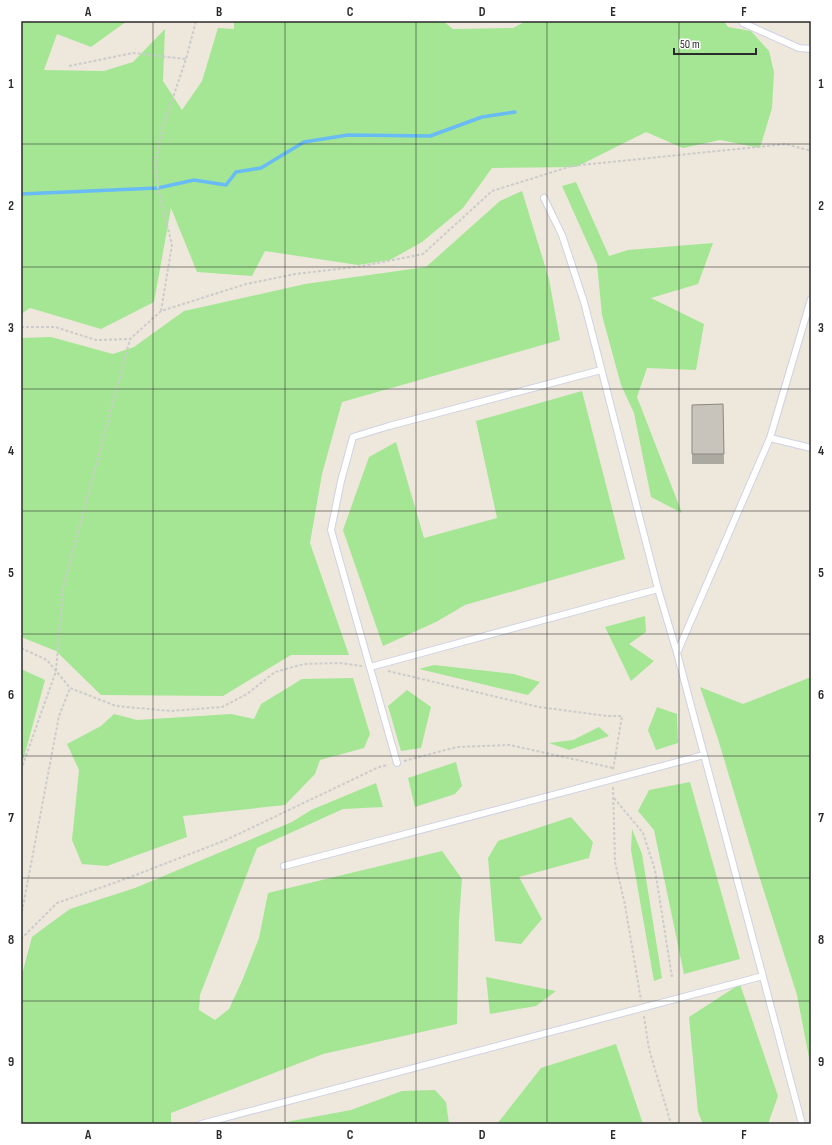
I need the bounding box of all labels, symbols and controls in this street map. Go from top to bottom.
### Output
text: A [84,4,92,20]
text: B [216,4,222,20]
text: C [347,4,354,20]
text: D [479,4,486,20]
text: E [610,4,616,20]
text: F [741,4,747,20]
scale bar [674,30,756,56]
text: 50 m [680,37,700,52]
text: 1 [8,76,14,92]
text: 1 [818,76,824,92]
text: 2 [8,198,14,214]
text: 2 [818,198,824,214]
text: 3 [8,320,14,336]
text: 3 [818,320,824,336]
text: 4 [8,443,14,459]
text: 4 [818,443,824,459]
text: 5 [8,565,14,581]
text: 5 [818,565,824,581]
text: 6 [8,687,14,703]
text: 6 [818,687,824,703]
text: 7 [8,810,14,826]
text: 7 [818,810,824,826]
text: 8 [8,932,14,948]
text: 8 [818,932,824,948]
text: 9 [8,1054,14,1070]
text: 9 [818,1054,824,1070]
text: A [84,1127,92,1143]
text: B [216,1127,222,1143]
text: C [347,1127,354,1143]
text: D [479,1127,486,1143]
text: E [610,1127,616,1143]
text: F [741,1127,747,1143]

